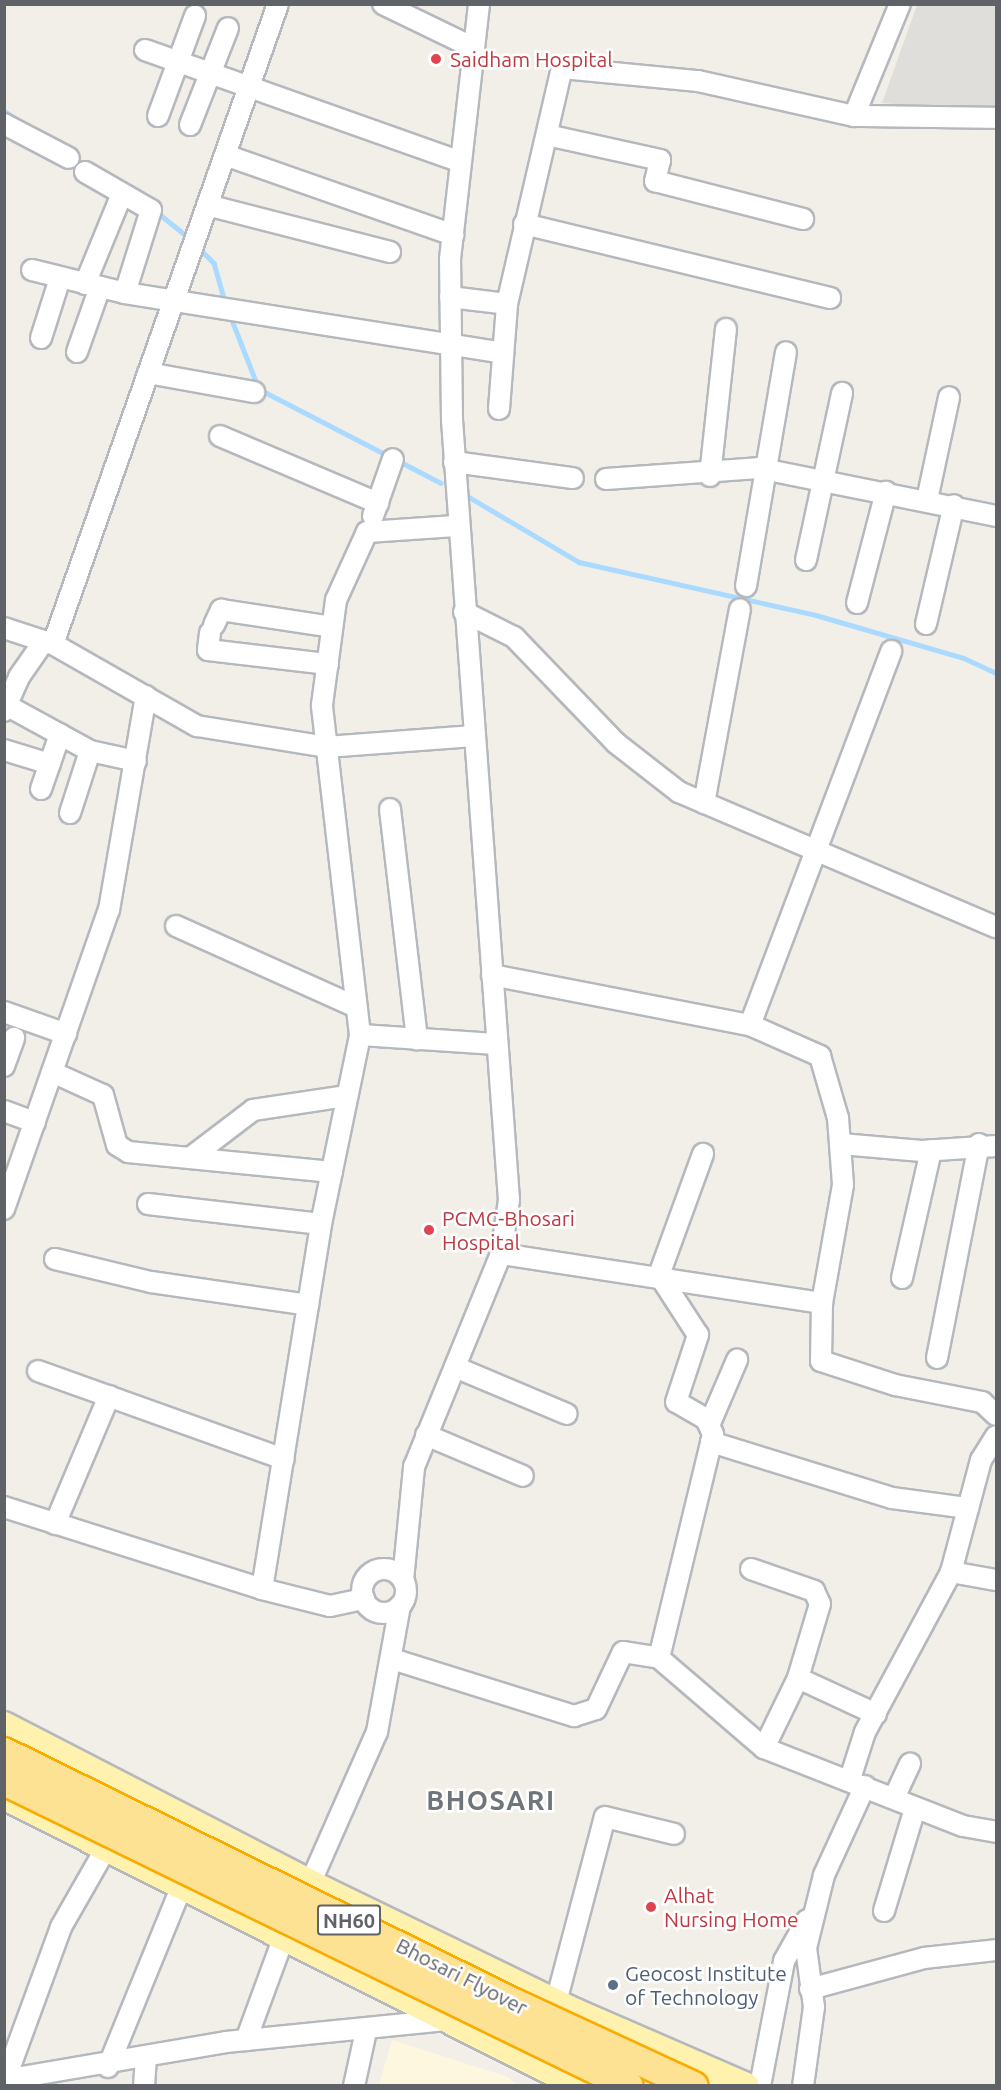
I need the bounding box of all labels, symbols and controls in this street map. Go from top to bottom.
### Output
place label: Saidham Hospital [450,46,613,72]
marker: Saidham Hospital [427,50,445,68]
place label: PCMC-Bhosari Hospital [442,1205,575,1255]
marker: PCMC-Bhosari Hospital [420,1221,438,1239]
district label: BHOSARI [426,1785,556,1817]
place label: Alhat Nursing Home [664,1882,799,1932]
marker: Alhat Nursing Home [642,1898,660,1916]
road number: NH60 [316,1903,382,1937]
street label: Bhosari Flyover [392,1932,532,2020]
place label: Geocost Institute of Technology [625,1960,787,2010]
marker: Geocost Institute of Technology [606,1978,620,1992]

